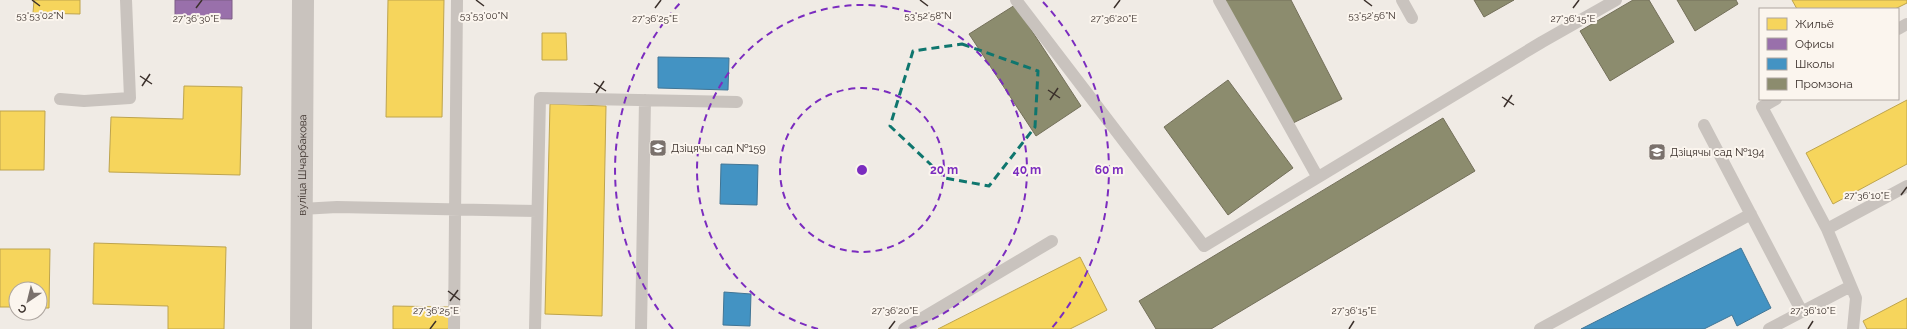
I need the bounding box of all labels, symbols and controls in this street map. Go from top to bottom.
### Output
legend [1759,8,1899,100]
text: 53°53'02"N [16,10,64,21]
text: 53°53'00"N [460,10,508,21]
text: 53°52'58"N [904,10,952,21]
text: 53°52'56"N [1348,10,1396,21]
text: 27°36'30"E [173,13,219,24]
text: 27°36'25"E [632,13,678,24]
text: 27°36'20"E [1091,13,1137,24]
text: 27°36'15"E [1550,13,1596,24]
text: Жильё [1795,17,1834,31]
text: Офисы [1795,37,1834,51]
text: Школы [1795,57,1834,71]
text: Промзона [1795,77,1853,91]
street label: вуліца Шчарбакова [295,114,309,216]
school or university icon: Дзіцячы сад №159 [648,138,668,158]
place label: Дзіцячы сад №159 [671,142,766,155]
school or university icon: Дзіцячы сад №194 [1647,142,1667,162]
place label: Дзіцячы сад №194 [1670,146,1765,159]
centre of rings [855,163,869,177]
text: 20 m [930,163,958,177]
text: 40 m [1013,163,1041,177]
text: 60 m [1095,163,1123,177]
text: 27°36'10"E [1844,190,1890,201]
north arrow [8,281,48,321]
text: С [15,301,29,316]
text: 27°36'25"E [413,305,459,316]
text: 27°36'20"E [872,305,918,316]
text: 27°36'15"E [1331,305,1377,316]
text: 27°36'10"E [1790,305,1836,316]

